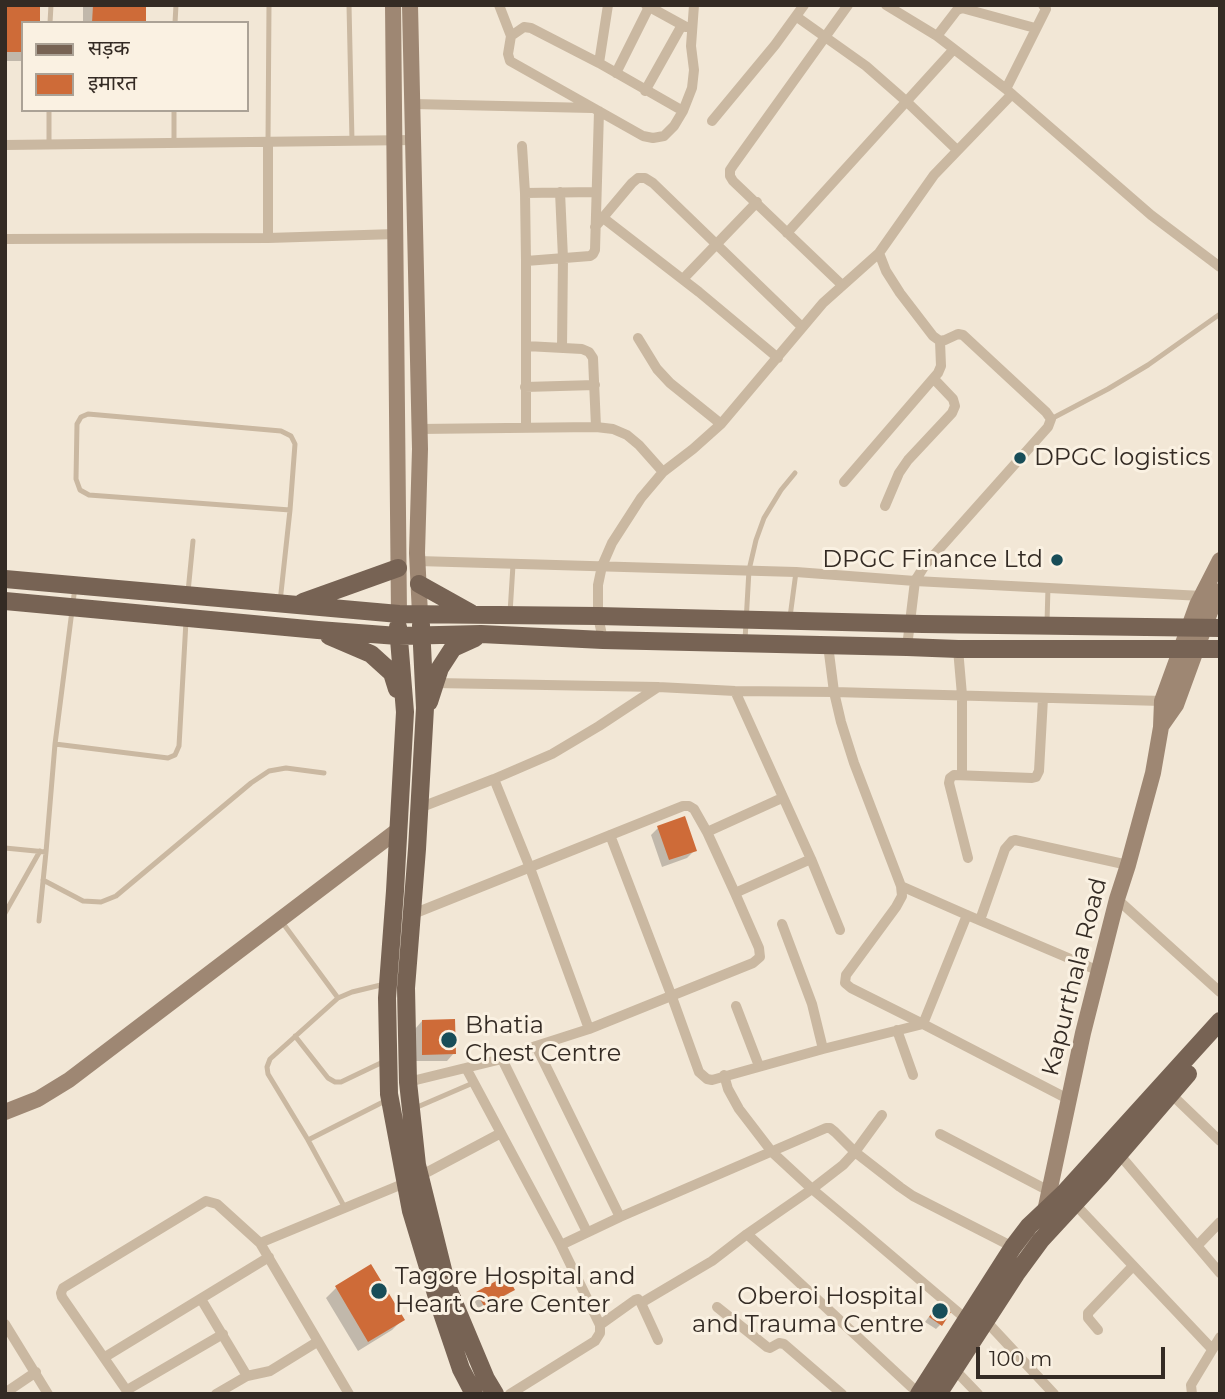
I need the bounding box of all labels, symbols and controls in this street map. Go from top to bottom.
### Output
legend [21,21,248,112]
text: सड़क [88,35,130,60]
text: इमारत [88,70,137,95]
place label: DPGC logistics [1034,444,1210,472]
marker: DPGC logistics [1012,450,1028,466]
place label: DPGC Finance Ltd [822,546,1043,574]
marker: DPGC Finance Ltd [1049,552,1065,568]
street label: Kapurthala Road [1036,875,1114,1079]
place label: Bhatia Chest Centre [465,1012,621,1068]
marker: Bhatia Chest Centre [439,1030,459,1050]
place label: Tagore Hospital and Heart Care Center [395,1263,635,1319]
marker: Tagore Hospital and Heart Care Center [369,1281,389,1301]
place label: Oberoi Hospital and Trauma Centre [692,1283,924,1339]
marker: Oberoi Hospital and Trauma Centre [930,1301,950,1321]
scale bar [980,1332,1169,1376]
text: 100 m [989,1346,1052,1371]

